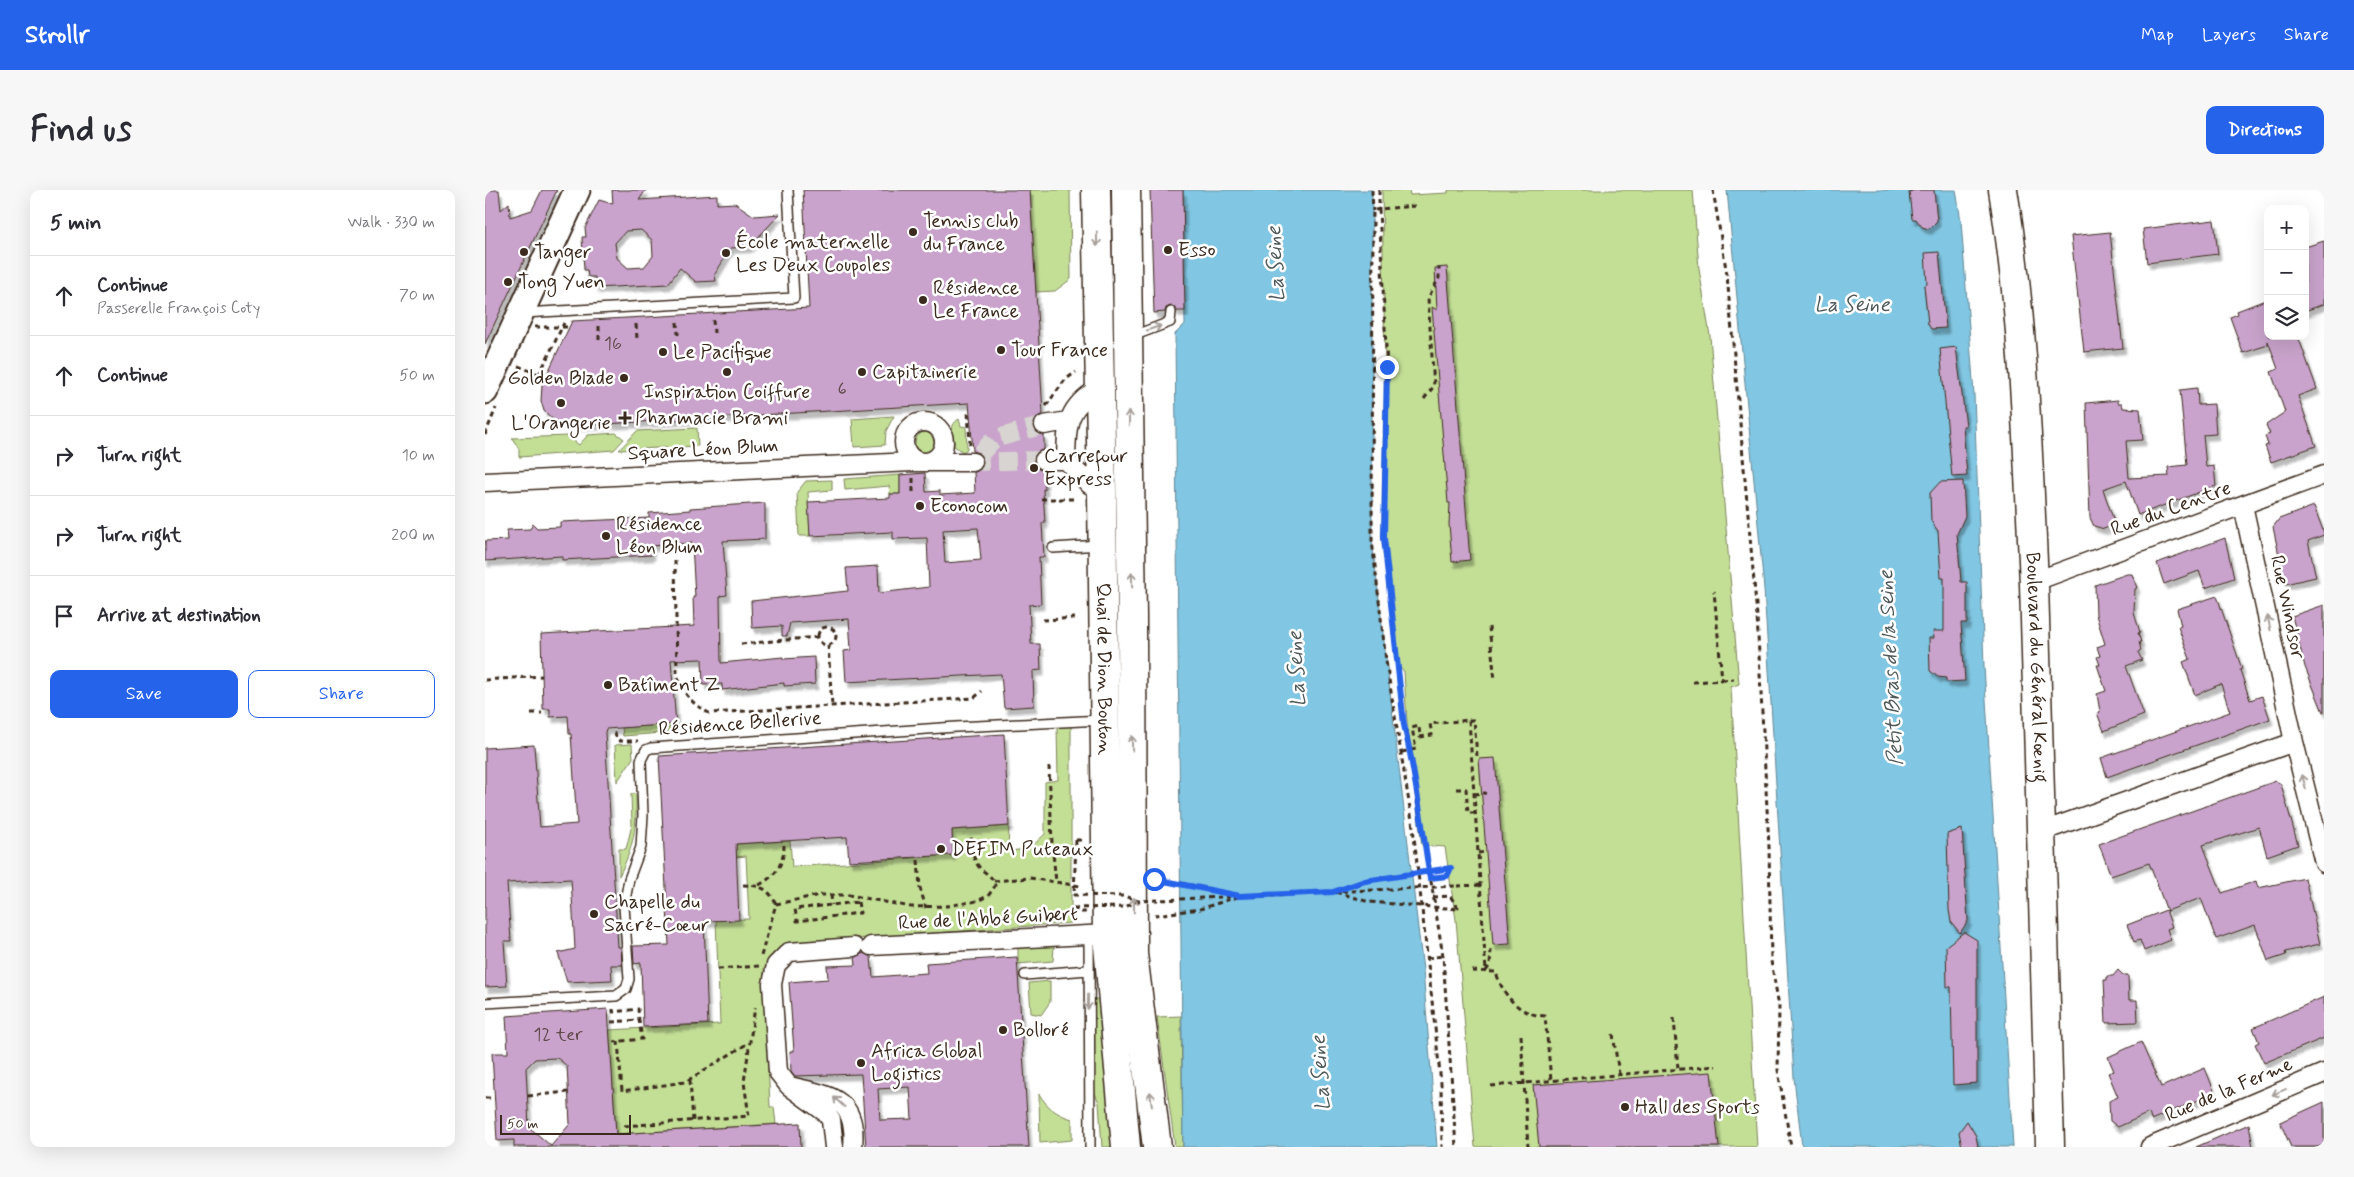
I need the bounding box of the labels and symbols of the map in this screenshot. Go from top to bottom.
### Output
place label: Tennis club du France [923,208,1019,258]
water label: La Seine [1260,225,1292,302]
marker: Tennis club du France [907,226,919,238]
place label: École maternelle Les Deux Coupoles [736,229,891,279]
one-way arrow [1092,230,1101,246]
place label: Esso [1178,237,1216,264]
place label: Tanger [534,239,591,267]
marker: Esso [1162,244,1174,256]
marker: Tanger [518,246,530,258]
marker: École maternelle Les Deux Coupoles [720,247,732,259]
place label: Tong Yuen [518,269,605,297]
place label: Résidence Le France [933,275,1019,325]
marker: Tong Yuen [502,276,514,288]
water label: La Seine [1814,291,1890,319]
marker: Résidence Le France [917,294,929,306]
one-way arrow [1146,323,1161,332]
house number: 16 [604,332,622,356]
place label: Tour France [1011,337,1108,364]
place label: Le Pacifique [673,339,772,366]
marker: Tour France [995,344,1007,356]
marker: Le Pacifique [657,346,669,358]
route end [1376,356,1399,379]
place label: Capitainerie [872,359,977,386]
place label: Golden Blade [507,365,614,392]
marker: Inspiration Coiffure [721,366,733,378]
marker: Capitainerie [856,366,868,378]
marker: Golden Blade [618,372,630,384]
house number: 6 [837,377,847,401]
place label: Inspiration Coiffure [644,379,810,406]
marker: L'Orangerie [555,397,567,409]
place label: Pharmacie Brami [635,405,788,432]
place label: L'Orangerie [511,410,611,438]
one-way arrow [1124,410,1134,426]
marker: Pharmacie Brami [619,412,631,424]
street label: Square Léon Blum [627,433,779,467]
place label: Carrefour Express [1044,443,1128,493]
marker: Carrefour Express [1028,462,1040,474]
street label: Rue du Centre [2107,475,2235,543]
place label: Econocom [930,493,1008,520]
marker: Econocom [914,500,926,512]
place label: Résidence Léon Blum [616,511,703,561]
marker: Résidence Léon Blum [600,530,612,542]
street label: Boulevard du Général Kœnig [2019,551,2054,783]
street label: Rue Windsor [2263,553,2311,662]
water label: Petit Bras de la Seine [1872,569,1910,766]
one-way arrow [1127,573,1136,589]
street label: Quai de Dion Bouton [1090,582,1118,756]
one-way arrow [2264,616,2273,632]
water label: La Seine [1281,630,1313,707]
place label: Batîment Z [618,672,720,699]
marker: Batîment Z [602,679,614,691]
street label: Résidence Bellerive [658,705,823,743]
one-way arrow [1127,735,1137,752]
one-way arrow [2299,775,2308,791]
place label: DEFIM Puteaux [951,836,1094,863]
marker: DEFIM Puteaux [935,843,947,855]
route start [1143,868,1166,891]
place label: Chapelle du Sacré-Cœur [604,889,709,939]
one-way arrow [1129,898,1138,914]
street label: Rue de l'Abbé Guibert [897,901,1079,937]
marker: Chapelle du Sacré-Cœur [588,908,600,920]
one-way arrow [1083,993,1093,1009]
place label: Bolloré [1013,1017,1069,1044]
house number: 12 ter [534,1023,583,1047]
marker: Bolloré [997,1024,1009,1036]
water label: La Seine [1304,1034,1338,1112]
place label: Africa Global Logistics [871,1038,983,1090]
street label: Rue de la Ferme [2161,1051,2297,1129]
marker: Africa Global Logistics [855,1057,867,1069]
one-way arrow [2272,1088,2287,1097]
one-way arrow [1146,1091,1156,1107]
place label: Hall des Sports [1635,1094,1760,1121]
one-way arrow [833,1097,846,1108]
marker: Hall des Sports [1619,1101,1631,1113]
scale bar [500,1112,631,1135]

